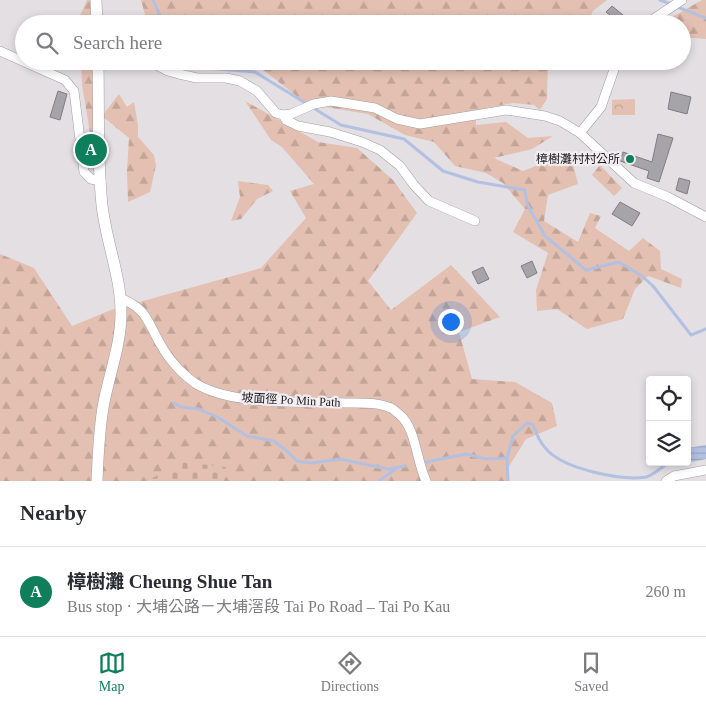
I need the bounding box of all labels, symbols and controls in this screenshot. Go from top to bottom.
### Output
search box [15,15,691,70]
icon: search [33,29,61,57]
text: Search here [73,32,162,53]
pin: A [75,131,107,169]
place label: 樟樹灘村村公所 [536,152,620,166]
marker: 樟樹灘村村公所 [624,153,636,165]
your location [438,309,464,335]
map controls [646,376,691,466]
button: locate [646,376,691,421]
street label: 坡面徑 Po Min Path [241,390,341,410]
button: layers [646,421,691,466]
text: Nearby [20,501,87,525]
text: 樟樹灘 Cheung Shue Tan [67,571,272,592]
text: A [30,583,42,600]
text: 260 m [646,583,686,600]
text: Bus stop · 大埔公路－大埔滘段 Tai Po Road – Tai Po Kau [67,598,450,615]
tab: Map [98,649,126,695]
tab: Directions [321,649,379,695]
tab: Saved [574,649,608,695]

